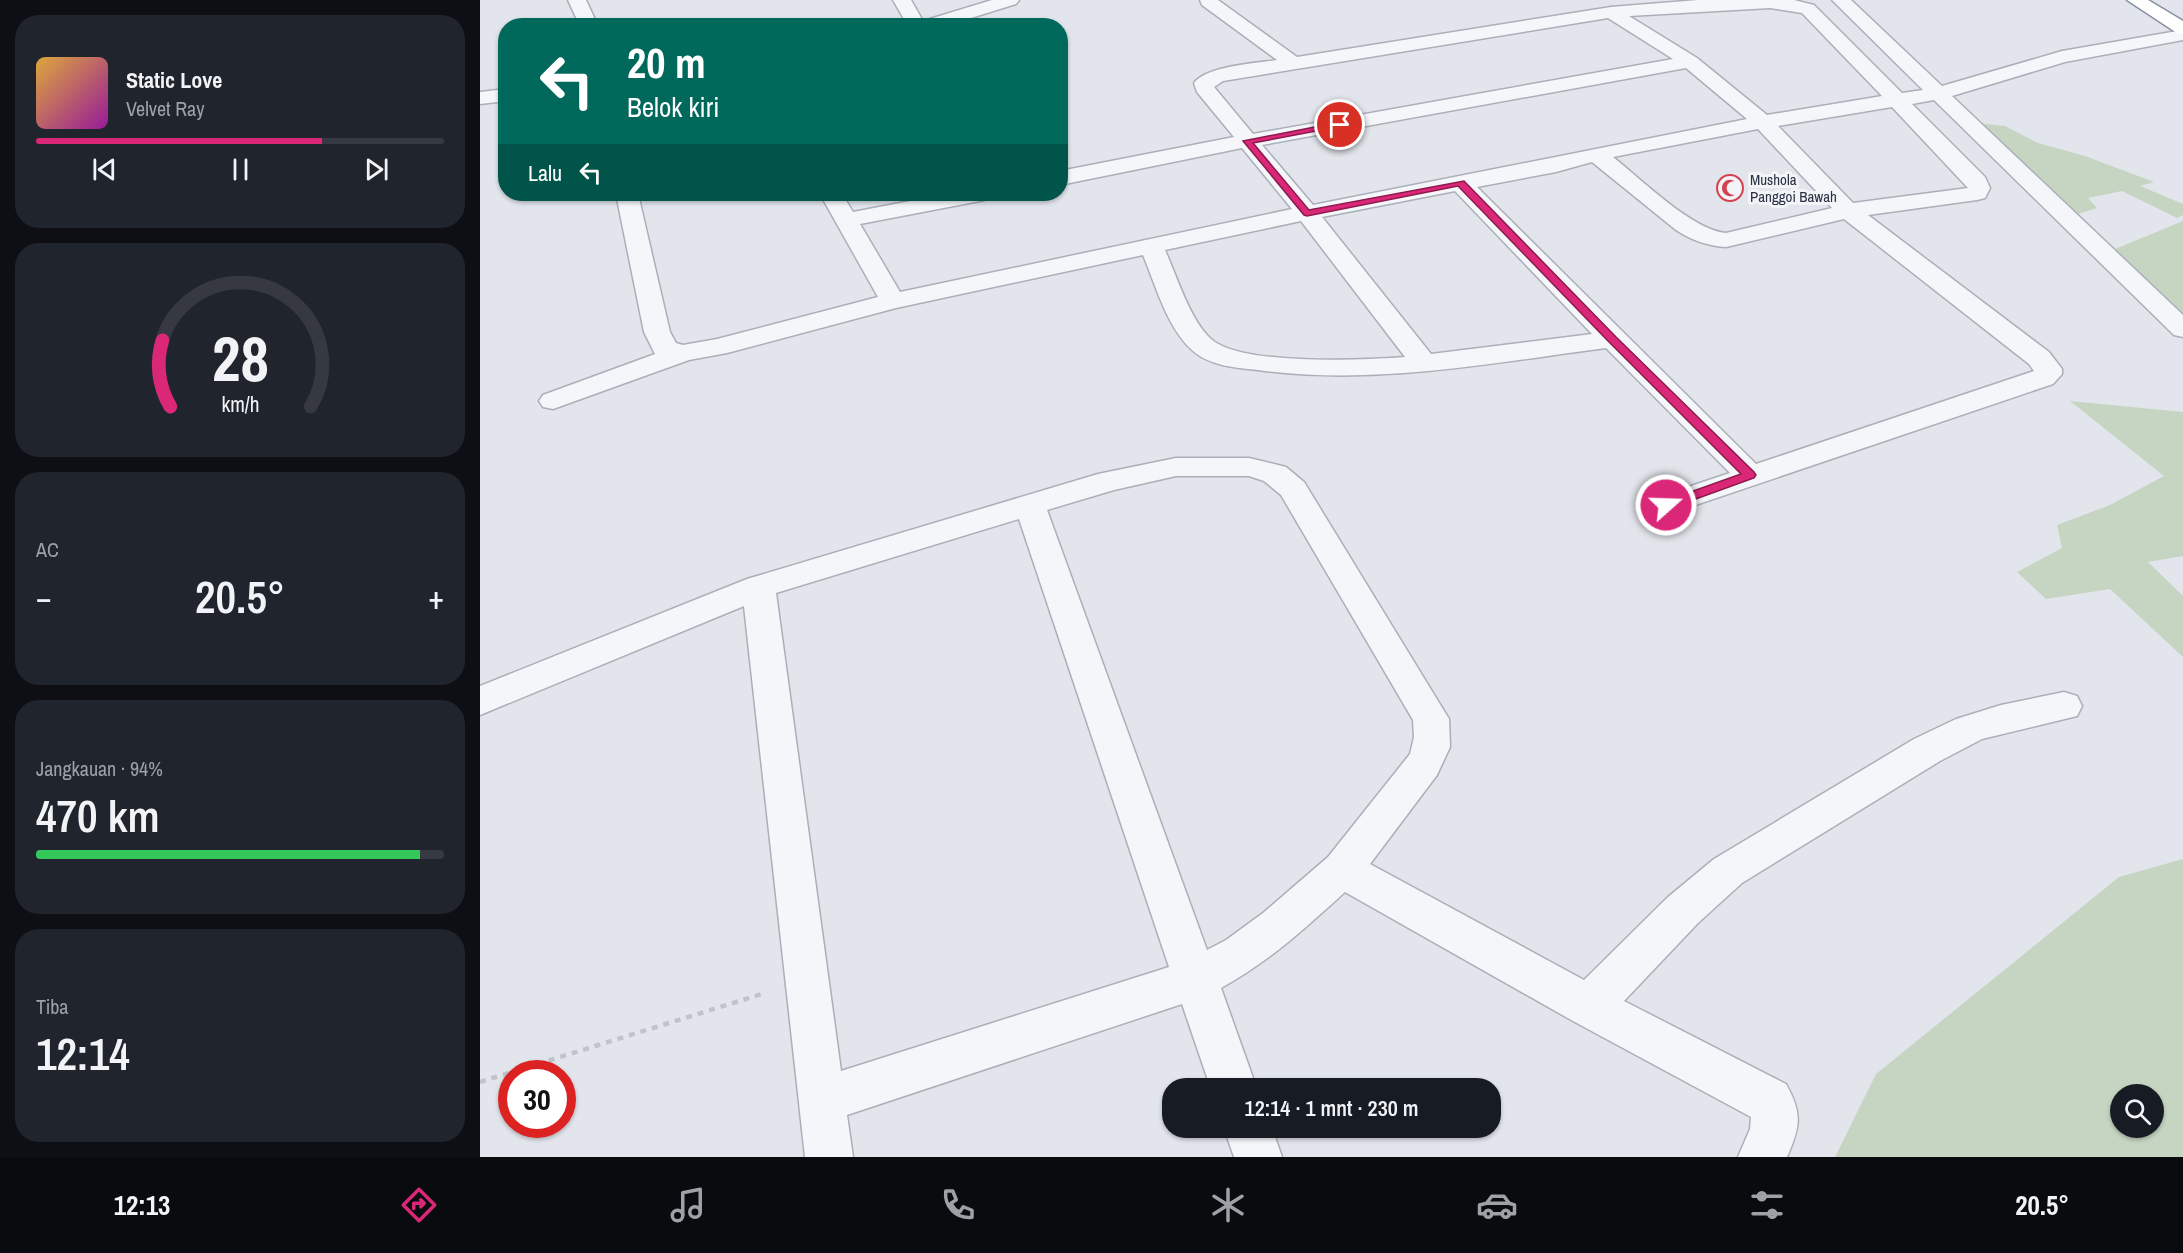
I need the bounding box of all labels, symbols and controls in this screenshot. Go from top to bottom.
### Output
text: 20 m [627,35,706,91]
icon: left [528,42,606,120]
text: Static Love [126,65,222,95]
text: Belok kiri [627,89,719,125]
text: Velvet Ray [126,95,204,122]
pin [1314,99,1365,150]
icon: arrive [1323,108,1356,141]
icon: previous [88,153,121,186]
icon: pause [224,153,257,186]
icon: next [360,153,393,186]
icon: left [574,156,607,189]
text: Lalu [528,158,562,188]
place label: Mushola Panggoi Bawah [1750,169,1837,207]
mosque icon: Mushola Panggoi Bawah [1715,173,1745,203]
text: 28 [212,316,268,400]
text: km/h [221,391,259,420]
position arrow [1634,473,1698,537]
text: AC [36,536,59,563]
text: 20.5° [195,566,285,627]
text: − [36,575,52,619]
text: + [428,575,444,619]
text: Jangkauan · 94% [36,755,163,782]
text: 470 km [36,785,160,846]
text: Tiba [36,993,68,1020]
text: 12:14 [36,1023,130,1084]
speed limit sign: 30 [498,1060,576,1138]
map controls [2110,1084,2164,1138]
button: search [2110,1084,2164,1138]
text: 12:14 · 1 mnt · 230 m [1245,1093,1418,1123]
icon: directions [398,1184,440,1226]
icon: music [667,1184,709,1226]
icon: phone [937,1184,979,1226]
icon: climate [1207,1184,1249,1226]
icon: car [1476,1184,1518,1226]
icon: filters [1746,1184,1788,1226]
text: 12:13 [114,1187,170,1223]
text: 20.5° [2015,1187,2069,1223]

